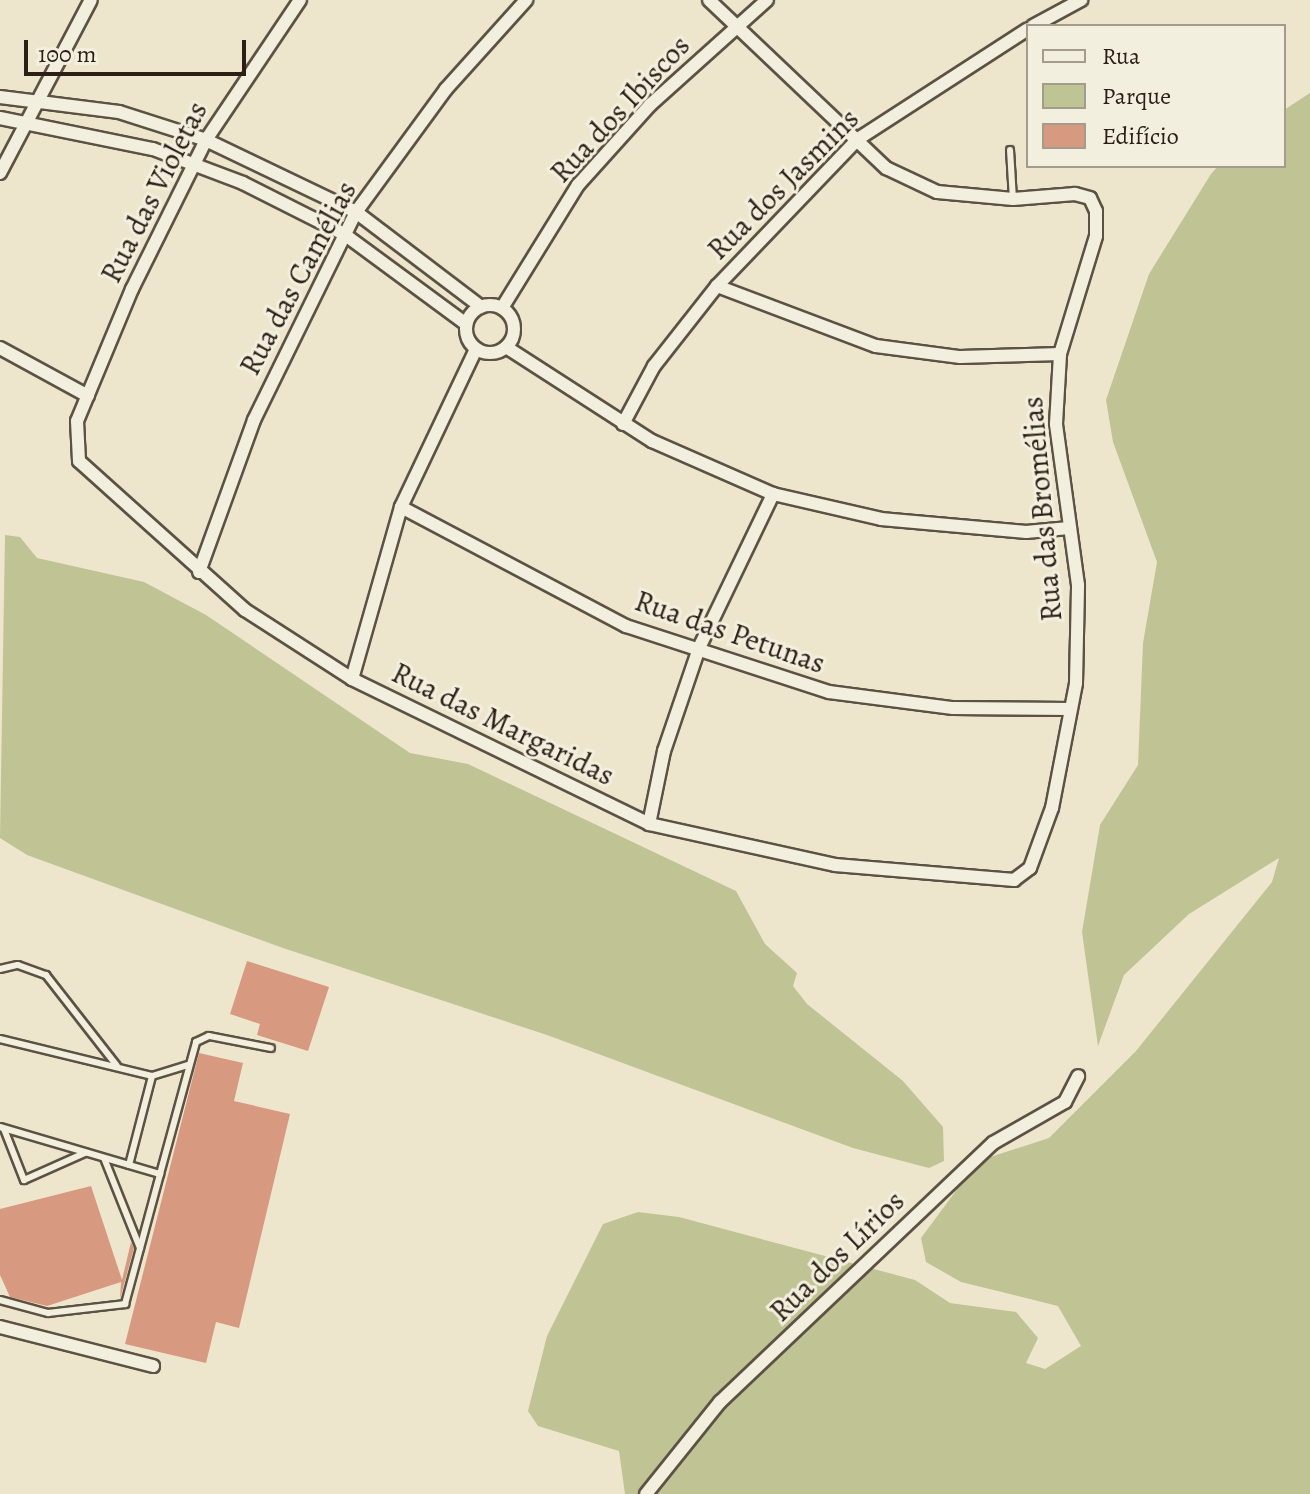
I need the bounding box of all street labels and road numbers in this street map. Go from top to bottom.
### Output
street label: Rua dos Ibiscos [543,28,697,190]
street label: Rua das Violetas [93,95,215,289]
street label: Rua dos Jasmins [700,101,866,267]
street label: Rua das Camélias [232,175,364,381]
street label: Rua das Bromélias [1014,395,1070,623]
street label: Rua das Petunas [630,583,830,681]
street label: Rua das Margaridas [386,655,620,793]
street label: Rua dos Lírios [762,1183,912,1329]

